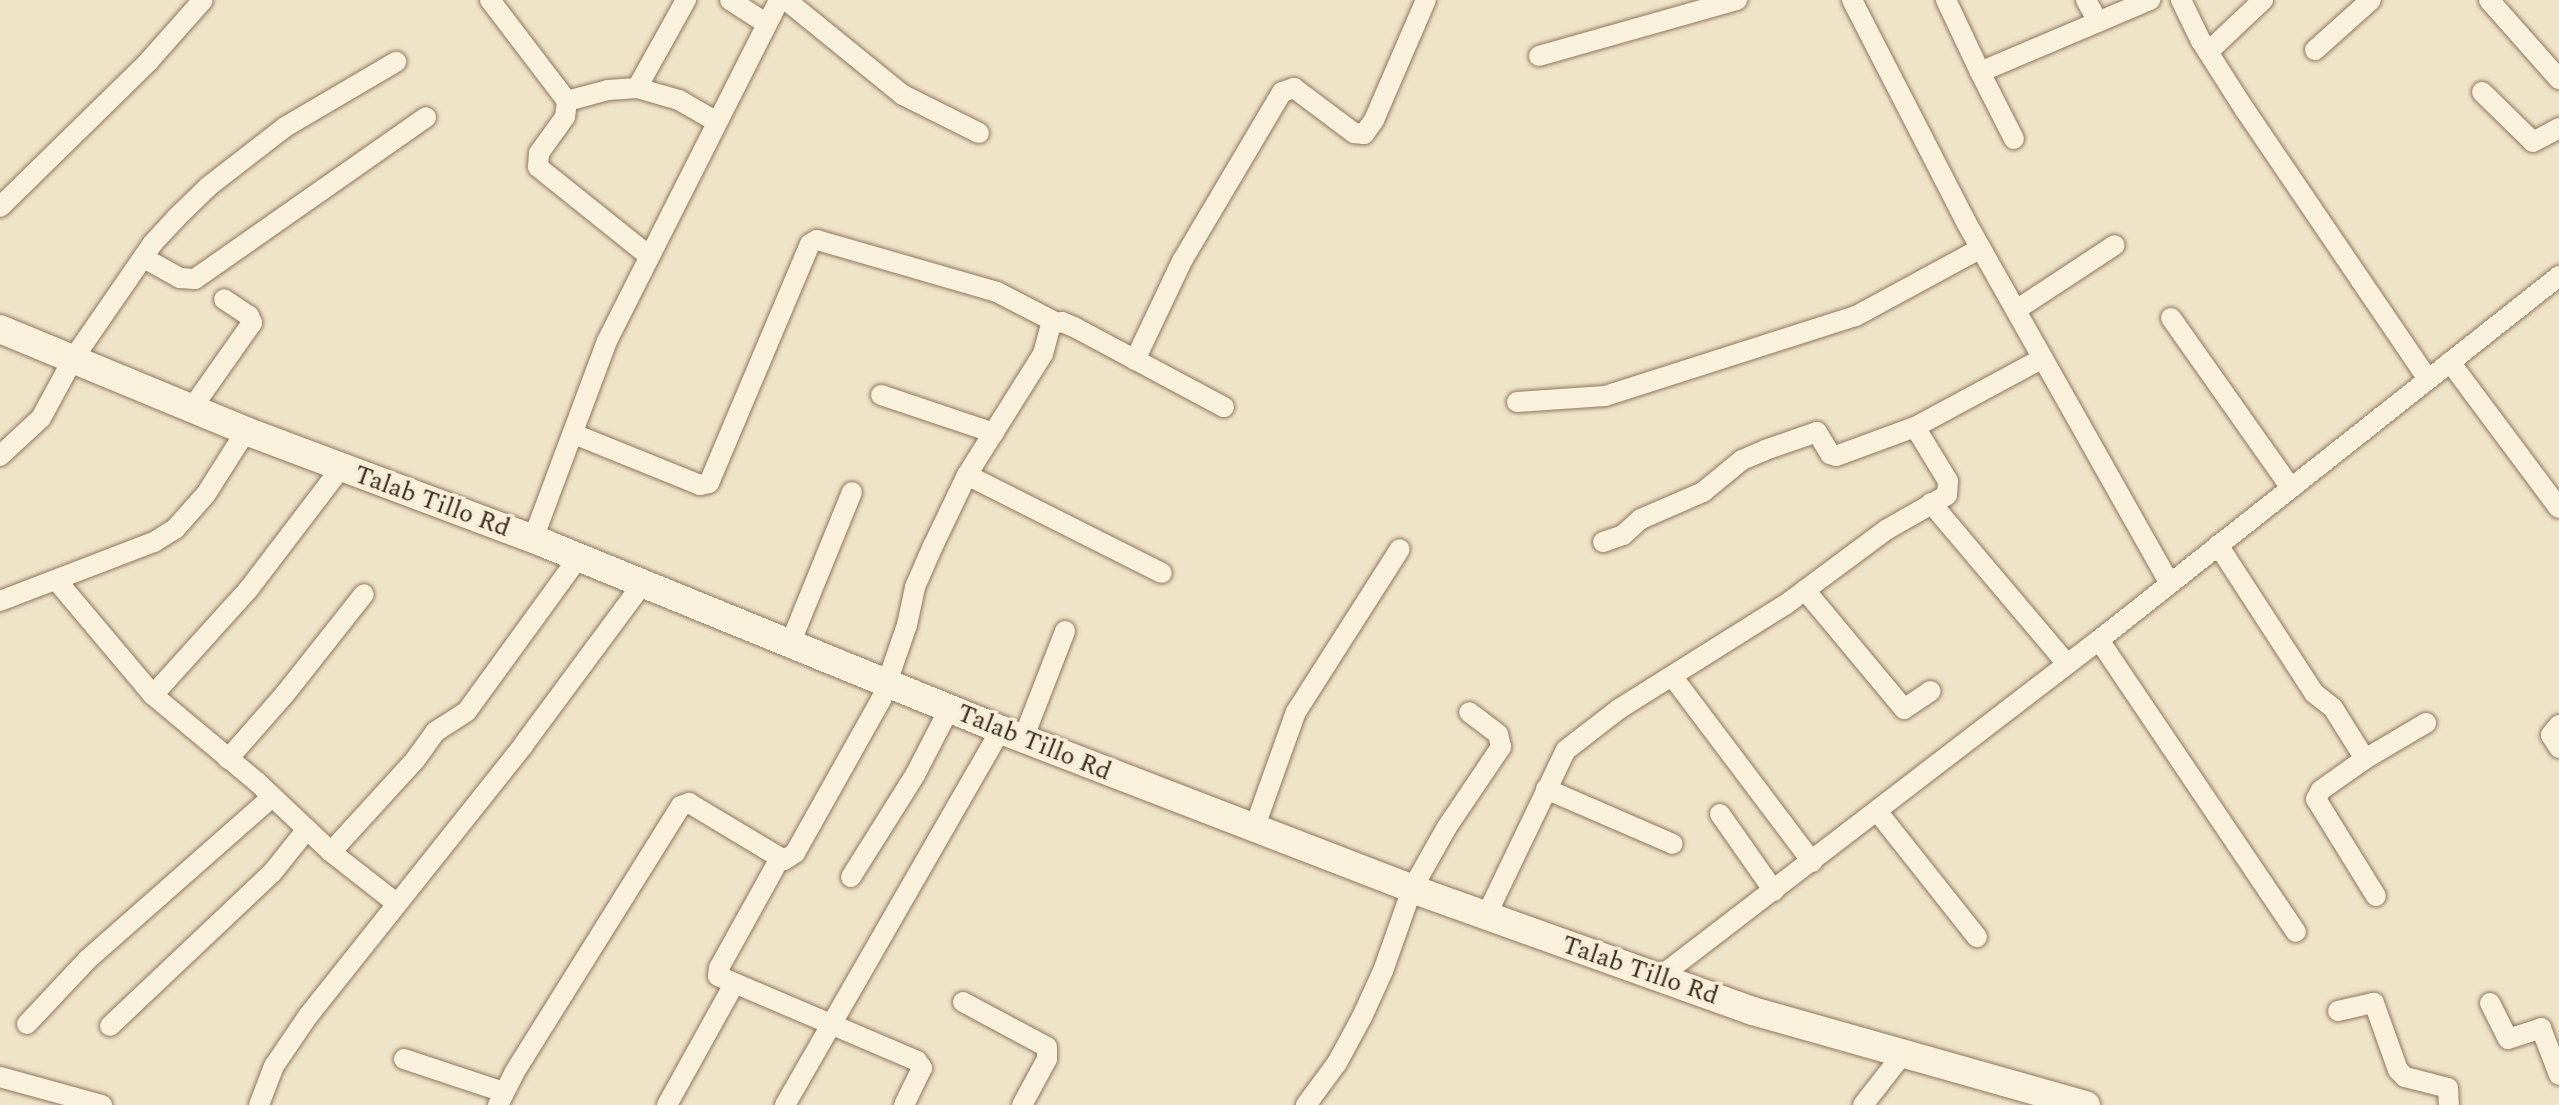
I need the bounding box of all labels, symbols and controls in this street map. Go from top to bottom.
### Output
street label: Talab Tillo Rd [350,459,514,545]
street label: Talab Tillo Rd [952,698,1116,788]
street label: Talab Tillo Rd [1558,930,1722,1012]

